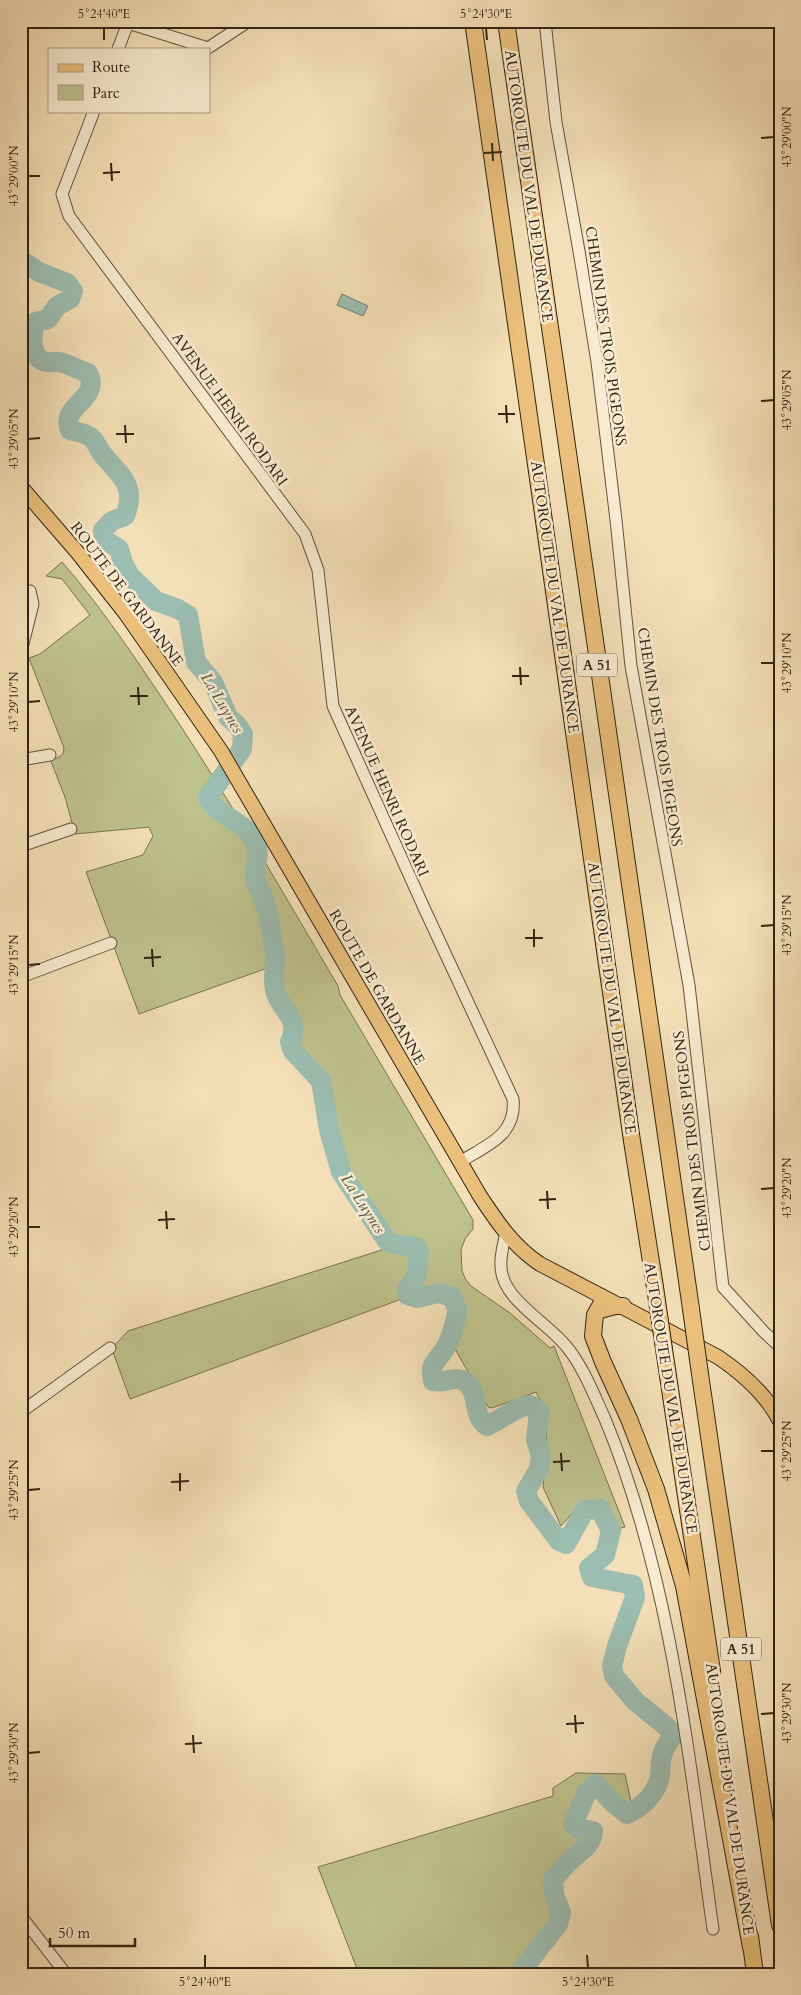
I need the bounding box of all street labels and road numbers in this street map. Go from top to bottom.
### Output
street label: AUTOROUTE DU VAL DE DURANCE [500,49,558,323]
street label: CHEMIN DES TROIS PIGEONS [581,225,631,447]
street label: AVENUE HENRI RODARI [167,328,293,490]
street label: AUTOROUTE DU VAL DE DURANCE [526,460,584,734]
street label: ROUTE DE GARDANNE [66,518,188,670]
street label: CHEMIN DES TROIS PIGEONS [633,626,687,848]
road number: A 51 [577,654,617,676]
street label: AVENUE HENRI RODARI [340,702,434,880]
street label: AUTOROUTE DU VAL DE DURANCE [583,861,641,1135]
street label: ROUTE DE GARDANNE [324,906,430,1068]
street label: CHEMIN DES TROIS PIGEONS [669,1030,715,1252]
street label: AUTOROUTE DU VAL DE DURANCE [640,1261,702,1535]
road number: A 51 [721,1638,761,1660]
street label: AUTOROUTE DU VAL DE DURANCE [701,1662,759,1936]

